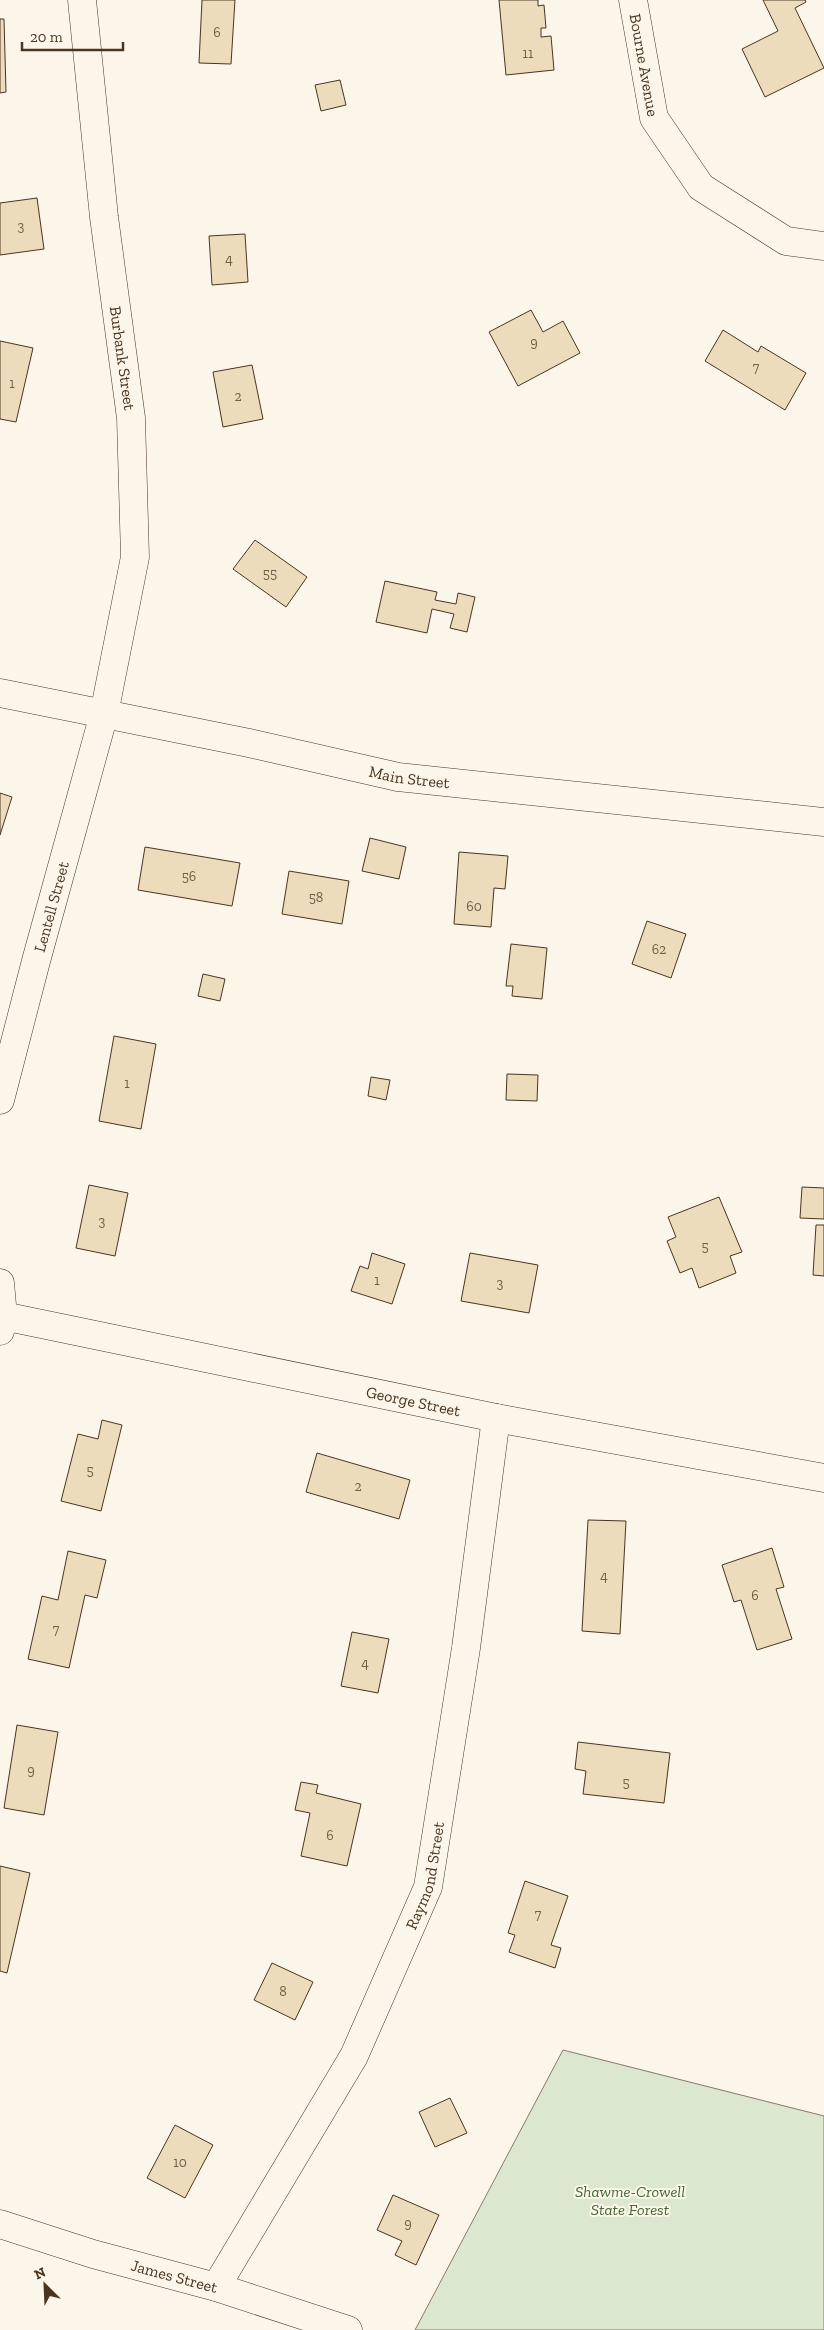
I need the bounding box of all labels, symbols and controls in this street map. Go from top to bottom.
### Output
street label: Bourne Avenue [626,12,663,118]
scale bar [22,20,124,52]
house number: 6 [213,24,221,41]
text: 20 m [30,28,63,46]
house number: 11 [523,45,534,62]
house number: 3 [18,218,25,235]
house number: 4 [225,251,233,268]
street label: Burbank Street [106,305,139,411]
house number: 9 [530,334,538,351]
house number: 7 [753,359,760,376]
house number: 1 [9,375,15,392]
house number: 2 [234,388,242,405]
house number: 55 [263,565,277,582]
street label: Main Street [367,762,451,792]
street label: Lentell Street [30,859,73,954]
house number: 56 [182,868,196,885]
house number: 58 [309,889,323,906]
house number: 60 [466,898,482,915]
house number: 62 [652,941,666,958]
house number: 1 [124,1075,130,1092]
house number: 3 [99,1213,106,1230]
house number: 5 [701,1238,709,1255]
house number: 1 [374,1272,380,1289]
house number: 3 [497,1275,504,1292]
street label: George Street [364,1382,462,1420]
house number: 5 [86,1462,94,1479]
house number: 2 [354,1478,362,1495]
house number: 4 [600,1568,608,1585]
house number: 6 [751,1587,759,1604]
house number: 7 [53,1621,60,1638]
house number: 4 [361,1655,369,1672]
house number: 9 [27,1762,35,1779]
house number: 5 [622,1774,630,1791]
street label: Raymond Street [402,1820,448,1932]
house number: 6 [326,1827,334,1844]
house number: 7 [535,1906,542,1923]
house number: 8 [279,1983,287,2000]
house number: 10 [173,2154,187,2171]
park label: Shawme-Crowell State Forest [575,2182,685,2219]
house number: 9 [404,2215,412,2232]
street label: James Street [129,2256,220,2297]
north arrow [20,2260,70,2310]
text: N [32,2264,49,2284]

